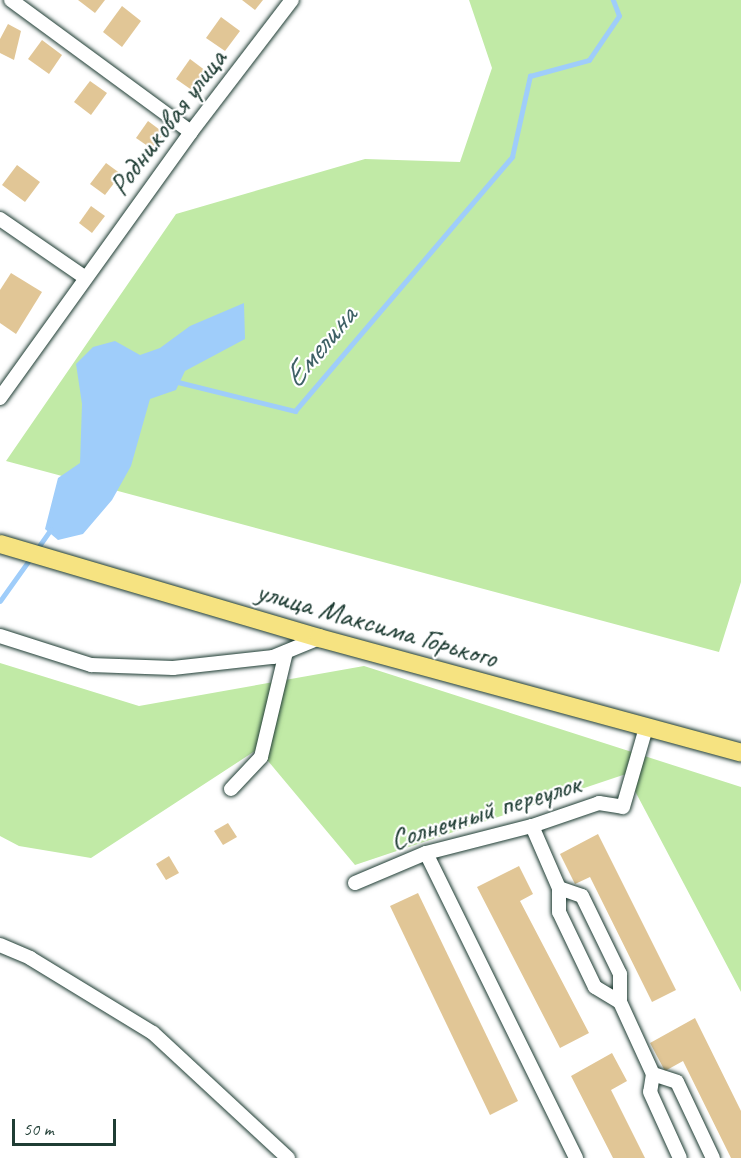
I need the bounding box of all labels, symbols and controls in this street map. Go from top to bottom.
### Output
street label: Родниковая улица [99,40,235,204]
water label: Емелина [275,298,365,396]
street label: улица Максима Горького [254,573,500,675]
street label: Солнечный переулок [385,765,585,857]
scale bar [15,1107,118,1145]
text: 50 m [23,1118,54,1140]

